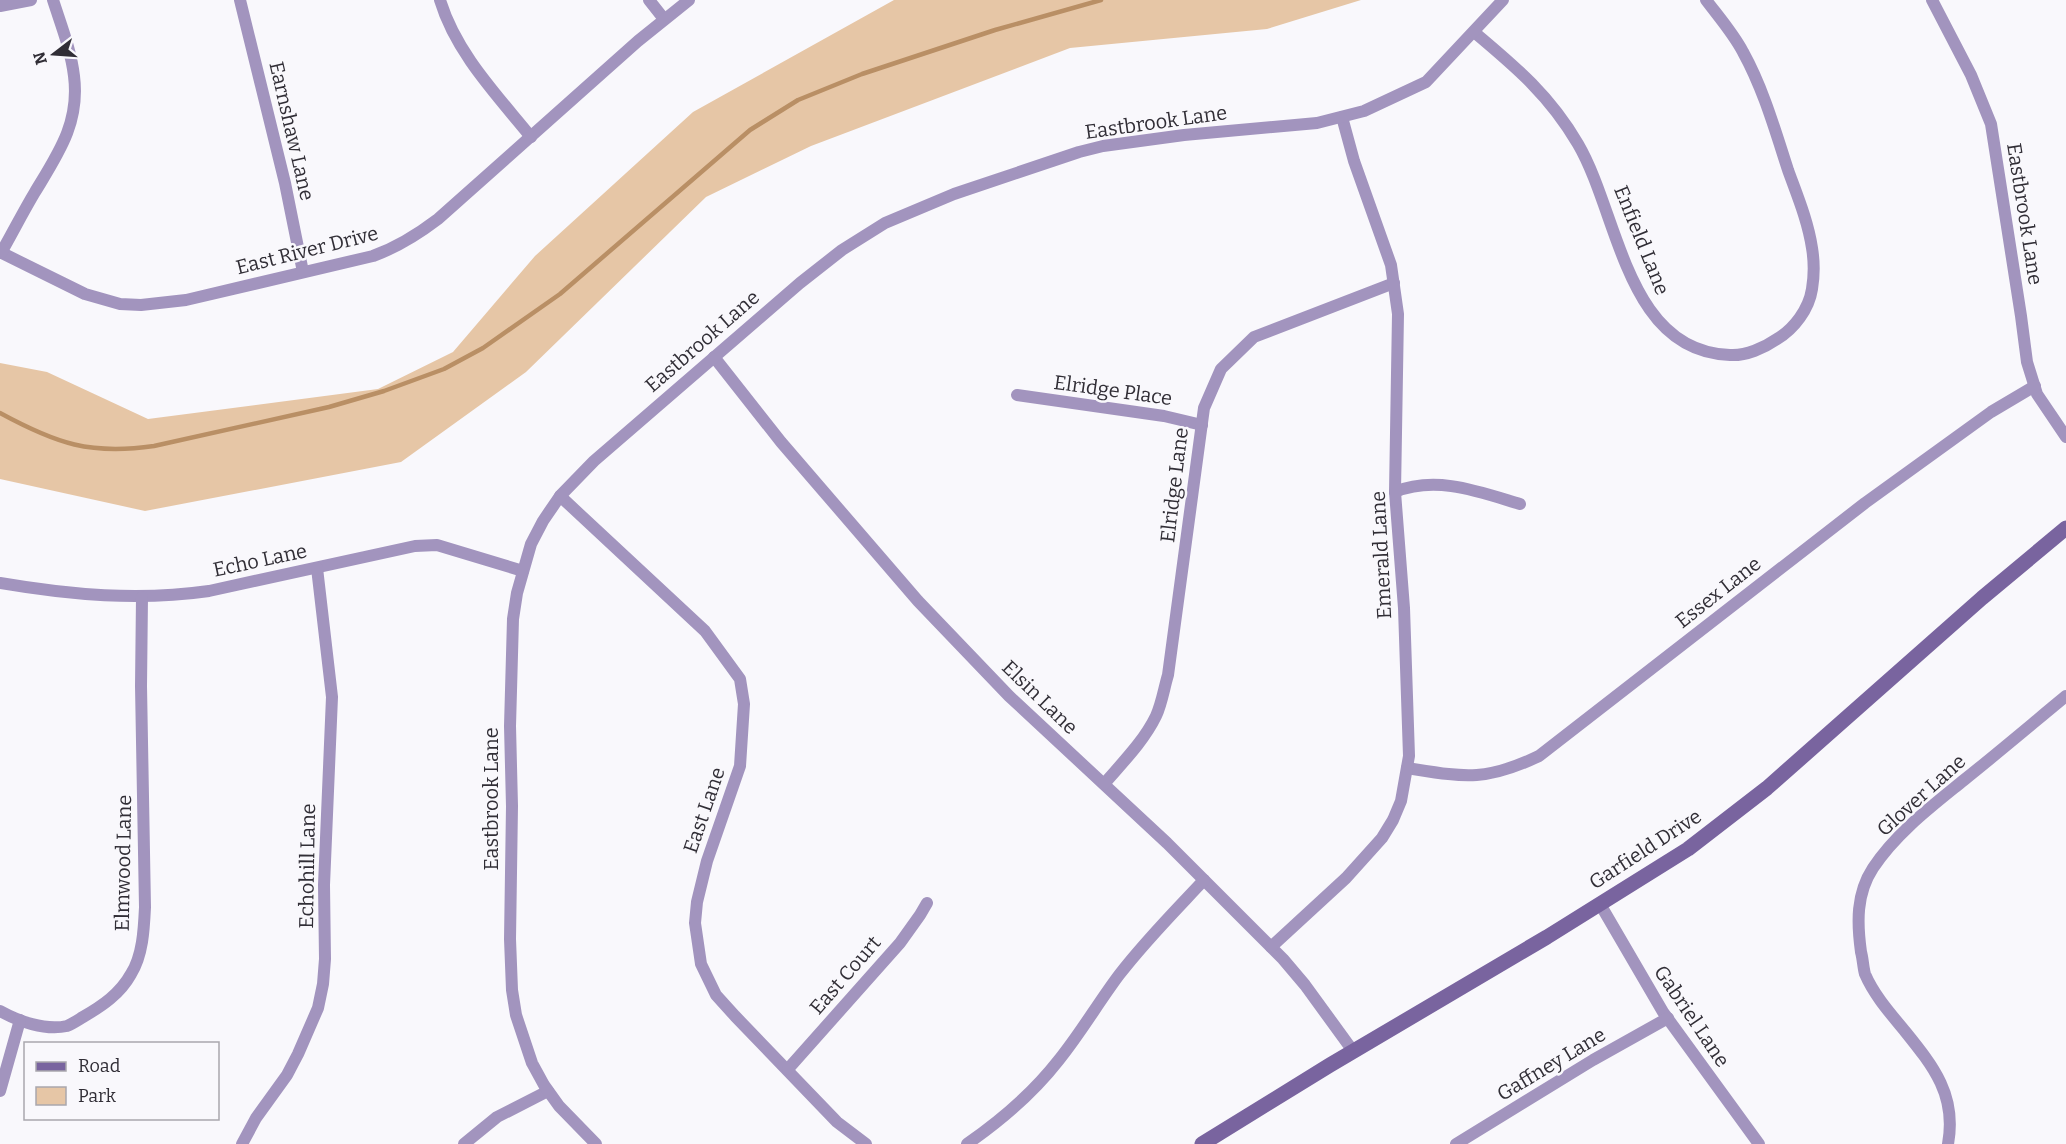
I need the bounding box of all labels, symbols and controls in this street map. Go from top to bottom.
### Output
north arrow [24,24,84,84]
text: N [29,50,51,67]
street label: Earnshaw Lane [264,59,320,203]
street label: Eastbrook Lane [1083,100,1229,144]
street label: Eastbrook Lane [2002,141,2048,287]
street label: Enfield Lane [1609,182,1675,298]
street label: East River Drive [234,221,380,279]
street label: Eastbrook Lane [640,285,764,397]
street label: Elridge Place [1052,370,1174,410]
street label: Elridge Lane [1155,426,1193,544]
street label: Emerald Lane [1366,490,1396,620]
street label: Echo Lane [211,538,309,582]
street label: Essex Lane [1670,551,1766,633]
street label: Elsin Lane [997,655,1083,739]
street label: Eastbrook Lane [479,727,503,871]
street label: Glover Lane [1872,749,1970,841]
street label: East Lane [678,764,730,856]
street label: Elmwood Lane [110,795,136,931]
street label: Echohill Lane [294,803,320,929]
street label: Garfield Drive [1584,804,1706,894]
street label: East Court [804,931,886,1019]
street label: Gabriel Lane [1649,961,1735,1071]
street label: Gaffney Lane [1492,1022,1610,1106]
legend [24,1042,219,1120]
text: Road [78,1055,121,1077]
text: Park [78,1085,117,1107]

